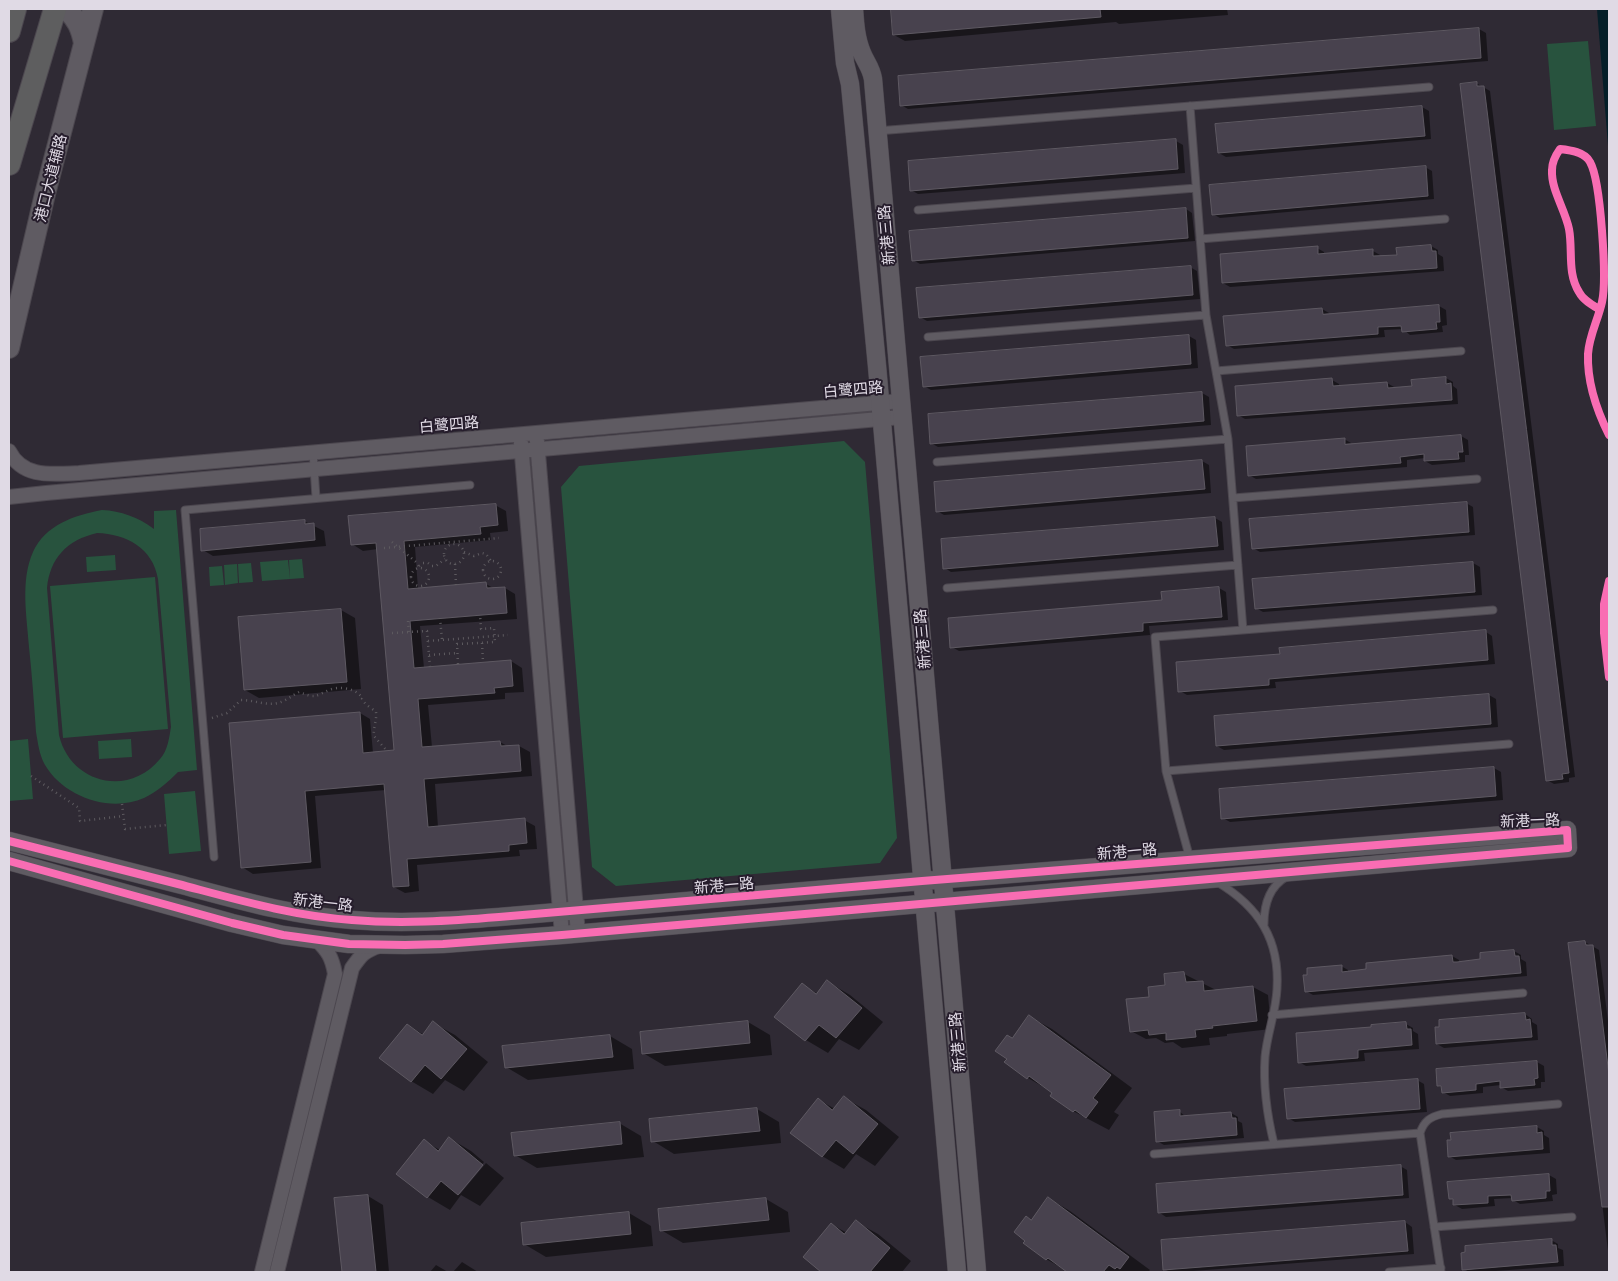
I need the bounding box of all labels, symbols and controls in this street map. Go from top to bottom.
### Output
street label: 港口大道辅路 [30,132,70,224]
street label: 新港三路 [874,204,898,266]
street label: 白鹭四路 [822,377,884,401]
street label: 白鹭四路 [418,412,480,436]
street label: 新港三路 [910,608,934,670]
street label: 新港一路 [1500,810,1560,830]
street label: 新港一路 [1096,839,1158,863]
street label: 新港一路 [693,873,755,897]
street label: 新港一路 [292,889,354,915]
street label: 新港三路 [945,1011,969,1073]

